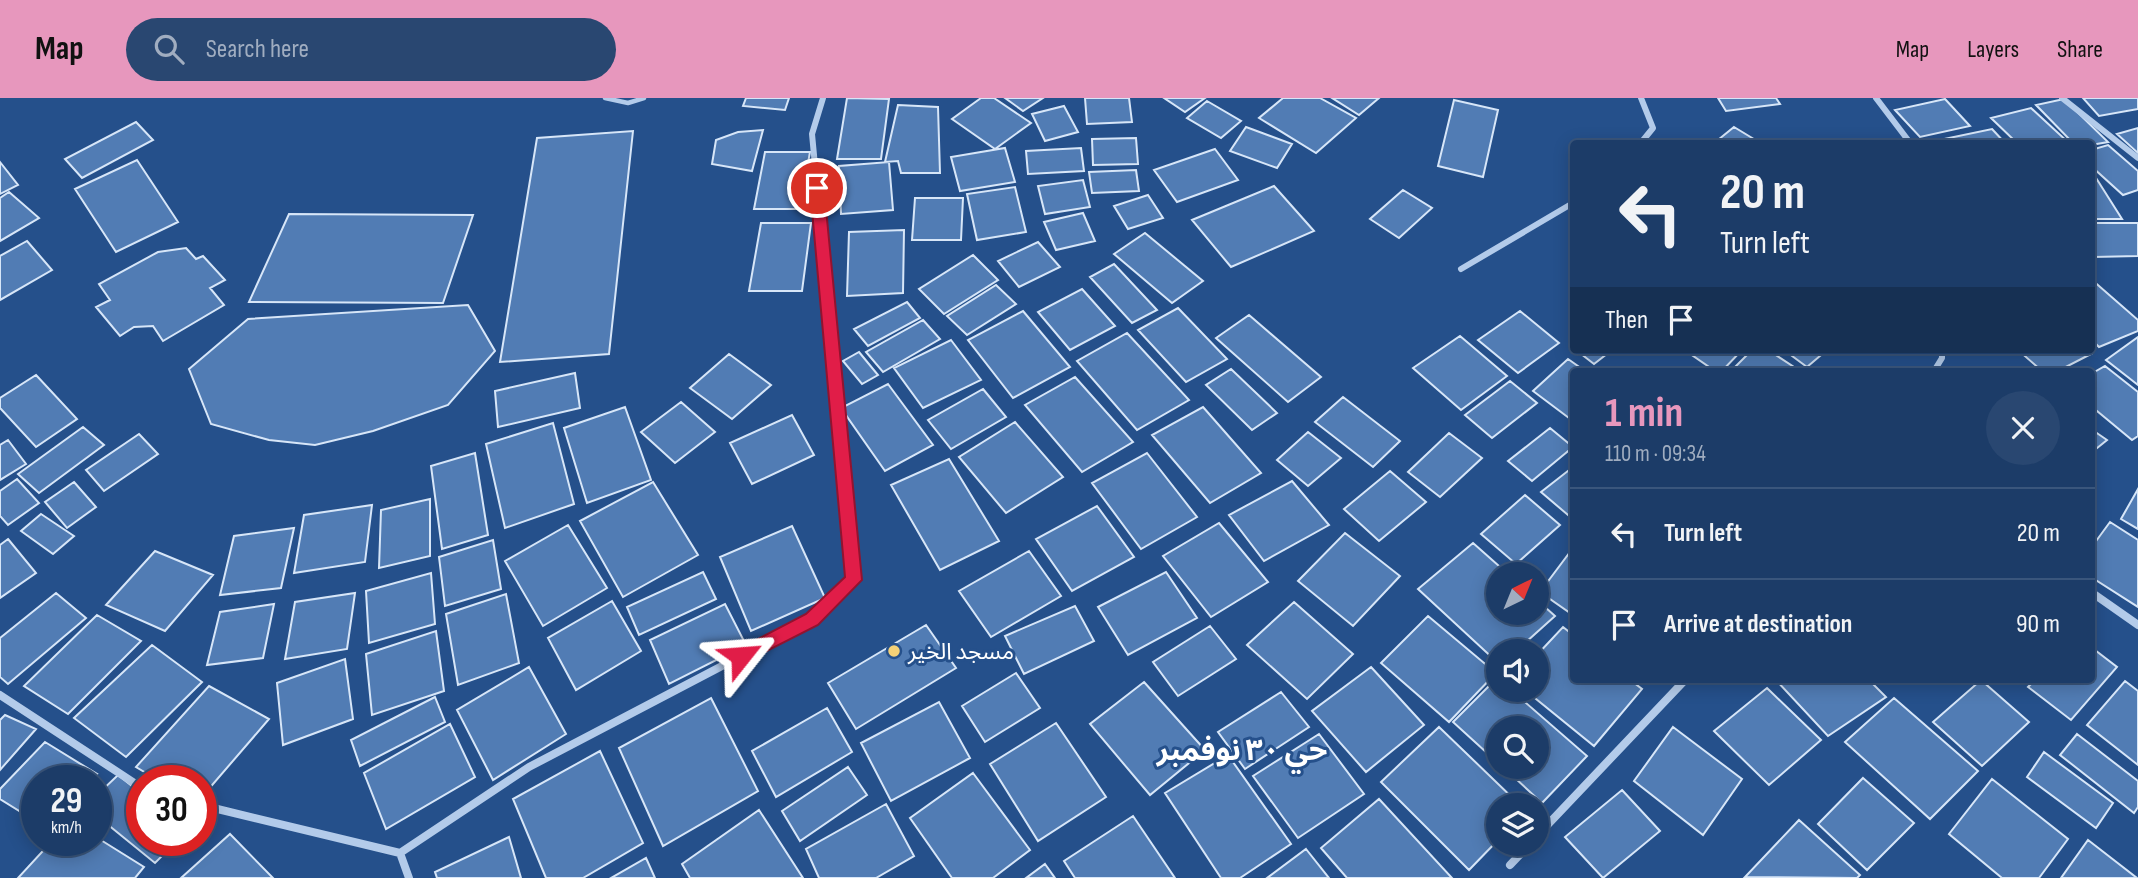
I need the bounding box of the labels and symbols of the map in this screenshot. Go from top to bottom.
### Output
pin [787,158,847,218]
north arrow [1486,562,1549,625]
position arrow [704,619,778,693]
place label: مسجد الخير [907,638,1014,666]
marker: مسجد الخير [886,643,902,659]
district label: حي ۳۰ نوفمبر [1155,733,1327,774]
speed limit sign: 30 [126,765,217,856]

